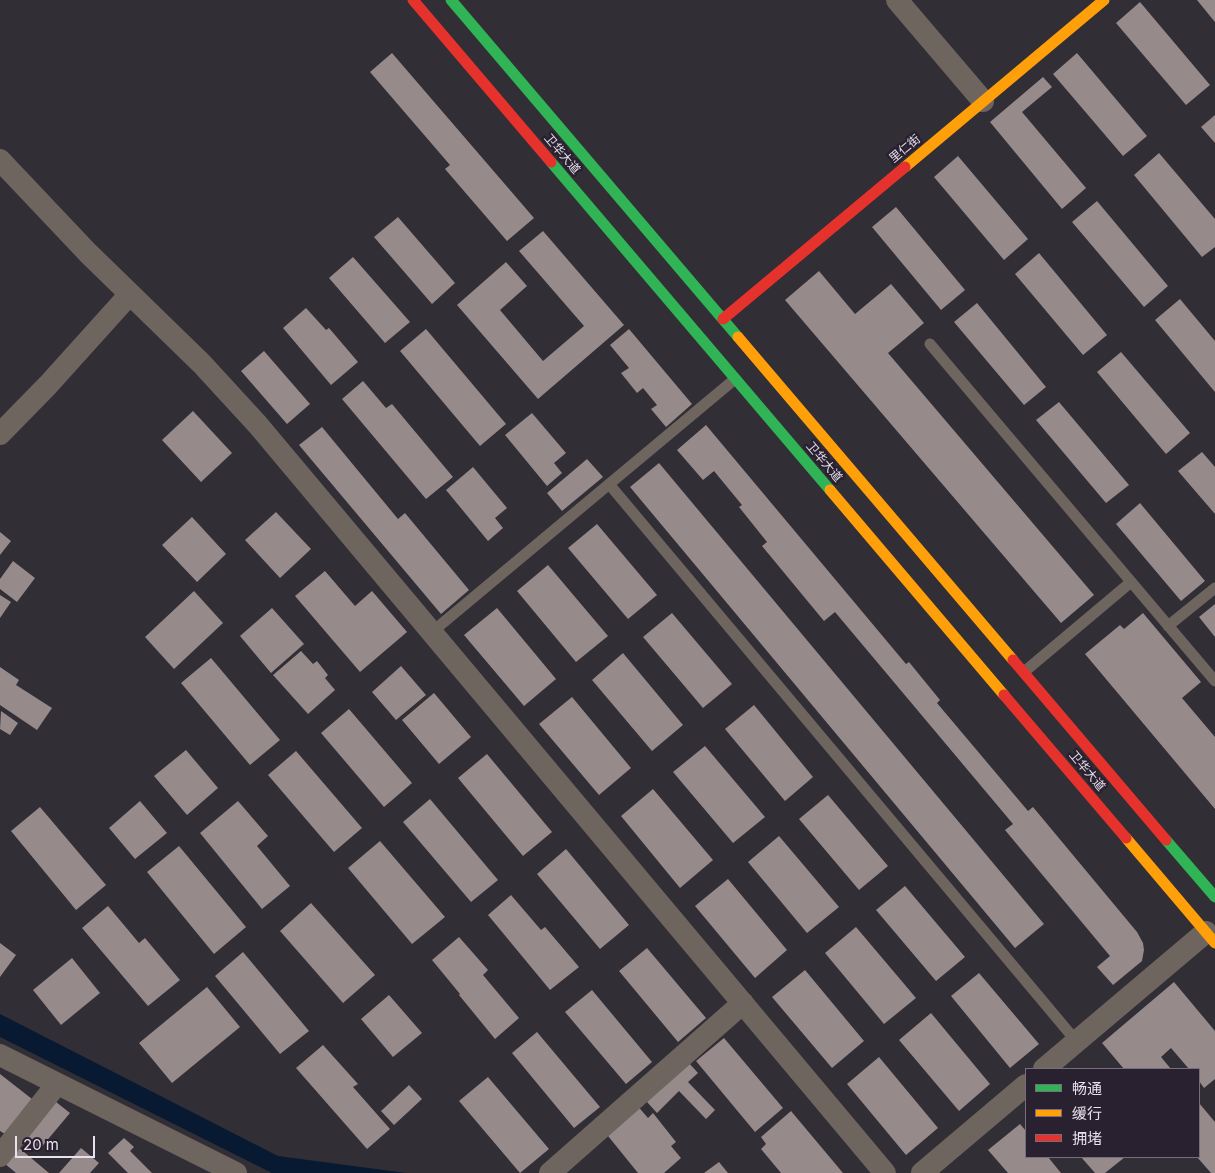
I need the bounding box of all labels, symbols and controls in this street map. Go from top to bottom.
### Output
street label: 卫华大道 [541,131,583,177]
street label: 里仁街 [887,132,923,166]
street label: 卫华大道 [803,439,845,485]
street label: 卫华大道 [1066,748,1108,794]
legend [1025,1068,1200,1158]
text: 畅通 [1072,1079,1102,1098]
text: 缓行 [1072,1104,1102,1123]
scale bar [18,1126,98,1158]
text: 拥堵 [1072,1129,1102,1148]
text: 20 m [23,1135,59,1154]

